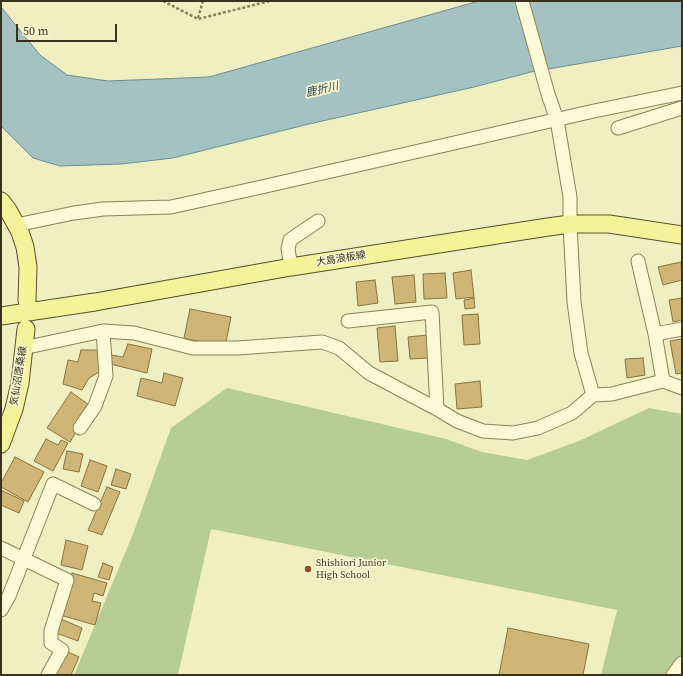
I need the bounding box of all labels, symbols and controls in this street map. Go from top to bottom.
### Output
scale bar [18,16,119,42]
text: 50 m [23,23,49,39]
water label: 鹿折川 [304,80,340,100]
street label: 大島浪板線 [315,249,367,269]
street label: 気仙沼唐桑線 [8,345,30,407]
place label: Shishiori Junior High School [316,557,386,580]
marker: Shishiori Junior High School [303,564,313,574]

